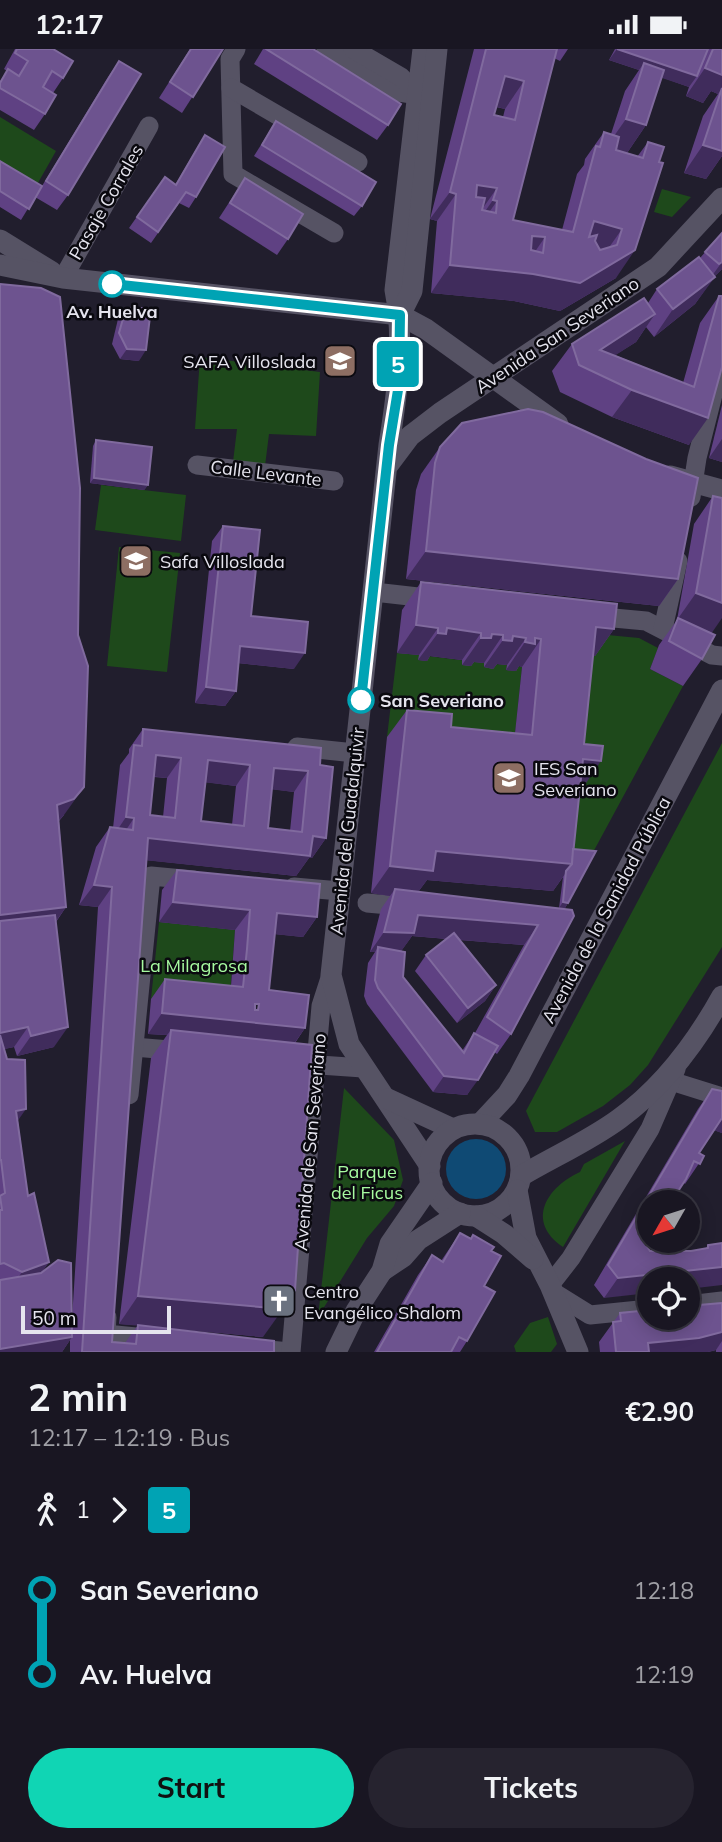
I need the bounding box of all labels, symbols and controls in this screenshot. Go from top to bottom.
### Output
text: 12:17 [35,8,104,41]
street label: Pasaje Corrales [64,140,148,264]
marker: Av. Huelva [99,271,125,297]
street label: Avenida San Severiano [471,272,643,398]
place label: Av. Huelva [66,300,158,323]
line badge: 5 [375,341,421,387]
school or university icon: SAFA Villoslada [321,342,359,380]
text: 5 [391,349,405,379]
place label: SAFA Villoslada [183,350,316,373]
street label: Calle Levante [209,455,323,491]
school or university icon: Safa Villoslada [117,542,155,580]
place label: Safa Villoslada [160,550,285,573]
marker: San Severiano [348,687,374,713]
place label: San Severiano [380,689,504,712]
street label: Avenida del Guadalquivir [325,726,369,936]
place label: IES San Severiano [534,757,617,801]
school or university icon: IES San Severiano [490,759,528,797]
street label: Avenida de la Sanidad Pública [536,793,676,1027]
park label: La Milagrosa [140,954,248,977]
street label: Avenida de San Severiano [289,1032,331,1252]
park label: Parque del Ficus [331,1160,403,1204]
north arrow [637,1190,700,1253]
map controls [637,1190,700,1330]
button: locate [637,1267,700,1330]
place label: Centro Evangélico Shalom [304,1280,461,1324]
church icon: Centro Evangélico Shalom [260,1282,298,1320]
scale bar [21,1303,172,1335]
text: 50 m [32,1306,76,1330]
text: 2 min [28,1373,128,1421]
text: €2.90 [625,1395,694,1428]
text: 12:17 – 12:19 · Bus [28,1423,230,1452]
icon: walk [28,1491,66,1529]
icon: forward [100,1491,138,1529]
text: 1 [76,1495,90,1524]
text: 5 [162,1495,176,1525]
text: San Severiano [80,1574,259,1607]
text: 12:18 [634,1576,694,1605]
text: Av. Huelva [80,1658,212,1691]
text: 12:19 [634,1660,694,1689]
button: Start [28,1748,354,1828]
button: Tickets [368,1748,694,1828]

